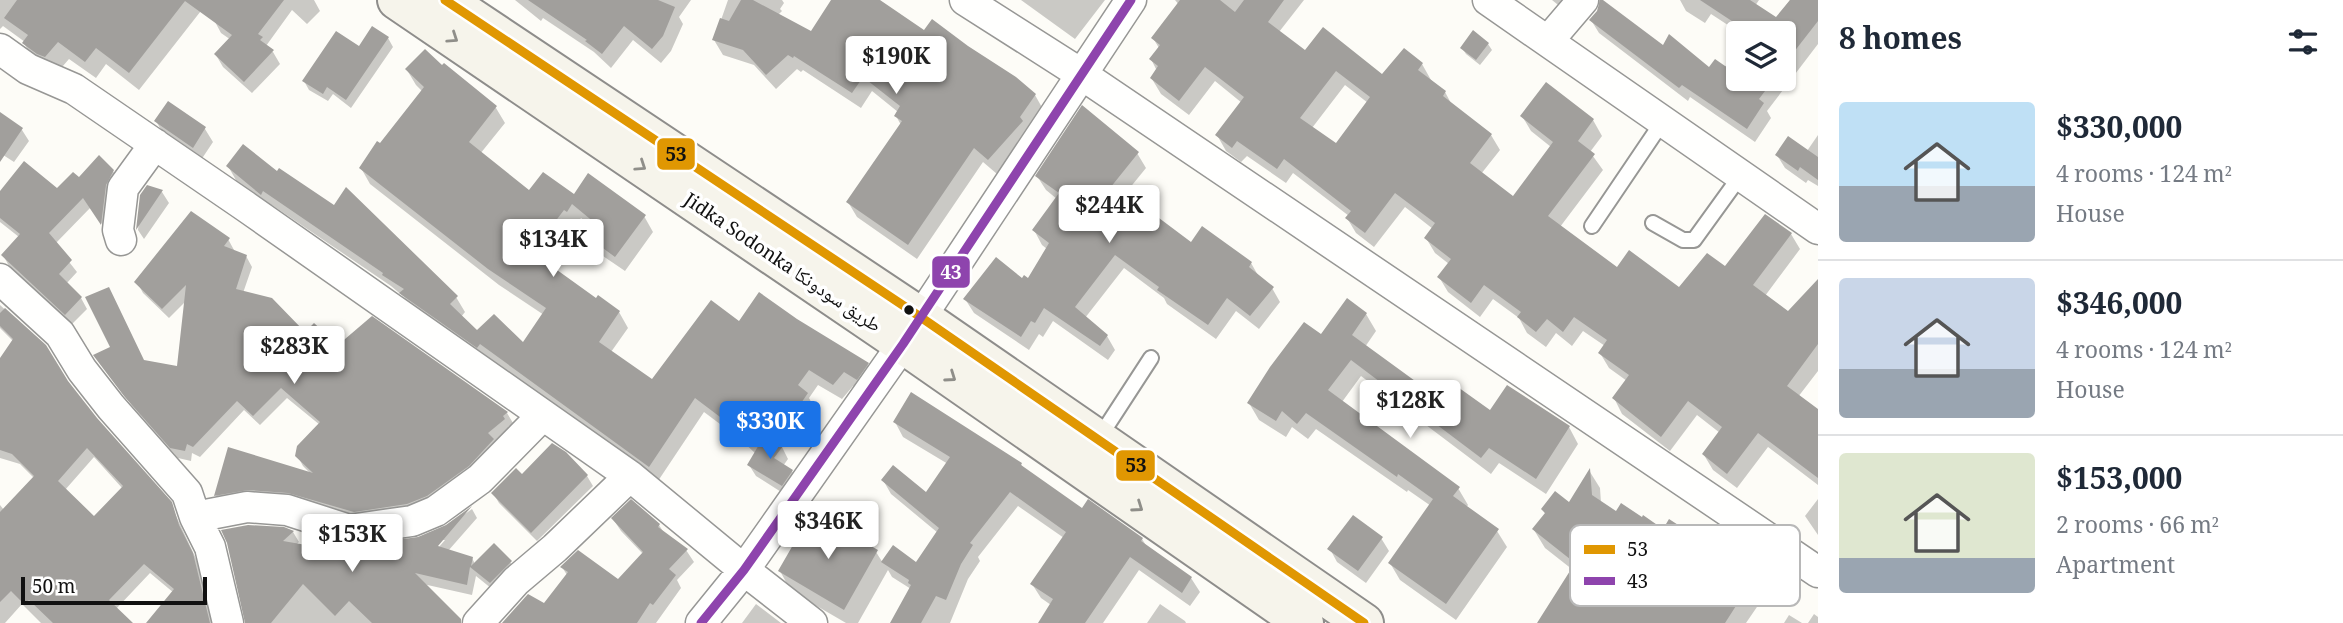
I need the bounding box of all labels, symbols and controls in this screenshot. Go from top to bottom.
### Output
text: 8 homes [1839,17,1962,68]
map controls [1726,21,1796,91]
button: layers [1726,21,1796,91]
icon: filters [2284,23,2322,61]
one-way arrow [445,30,458,42]
pin: $190K [847,36,945,96]
text: $190K [862,39,930,79]
text: $330,000 [2056,106,2182,157]
icon: home [1895,130,1979,214]
line badge: 53 [656,137,696,171]
text: 53 [665,141,687,173]
text: 4 rooms · 124 m² [2056,157,2232,197]
one-way arrow [634,158,647,171]
street label: Jidka Sodonka طريق سودونكا [675,186,887,343]
pin: $244K [1060,186,1158,245]
text: $244K [1075,188,1143,228]
text: House [2056,197,2125,237]
pin: $134K [504,219,602,279]
text: $134K [519,222,587,262]
line badge: 43 [931,255,971,289]
text: 43 [940,259,962,291]
text: $346,000 [2056,282,2182,333]
unlabelled marker [902,303,916,317]
icon: home [1895,306,1979,390]
pin: $283K [245,326,343,386]
text: $283K [260,329,328,369]
text: 4 rooms · 124 m² [2056,333,2232,373]
one-way arrow [943,369,956,381]
text: House [2056,373,2125,413]
pin: $128K [1361,380,1459,440]
text: $128K [1376,383,1444,423]
pin: $330K [721,402,819,461]
text: $330K [736,404,804,444]
line badge: 53 [1115,449,1156,482]
text: 53 [1125,452,1147,484]
text: $153,000 [2056,457,2182,508]
icon: home [1895,481,1979,565]
one-way arrow [1130,499,1143,511]
pin: $346K [779,502,877,561]
text: $346K [794,504,862,544]
text: 2 rooms · 66 m² [2056,508,2219,548]
pin: $153K [303,514,401,574]
text: $153K [318,517,386,557]
legend [1570,525,1800,606]
text: 53 [1627,536,1648,568]
text: Apartment [2056,548,2175,588]
text: 43 [1627,568,1648,600]
text: 50 m [32,573,75,605]
scale bar [21,574,206,606]

